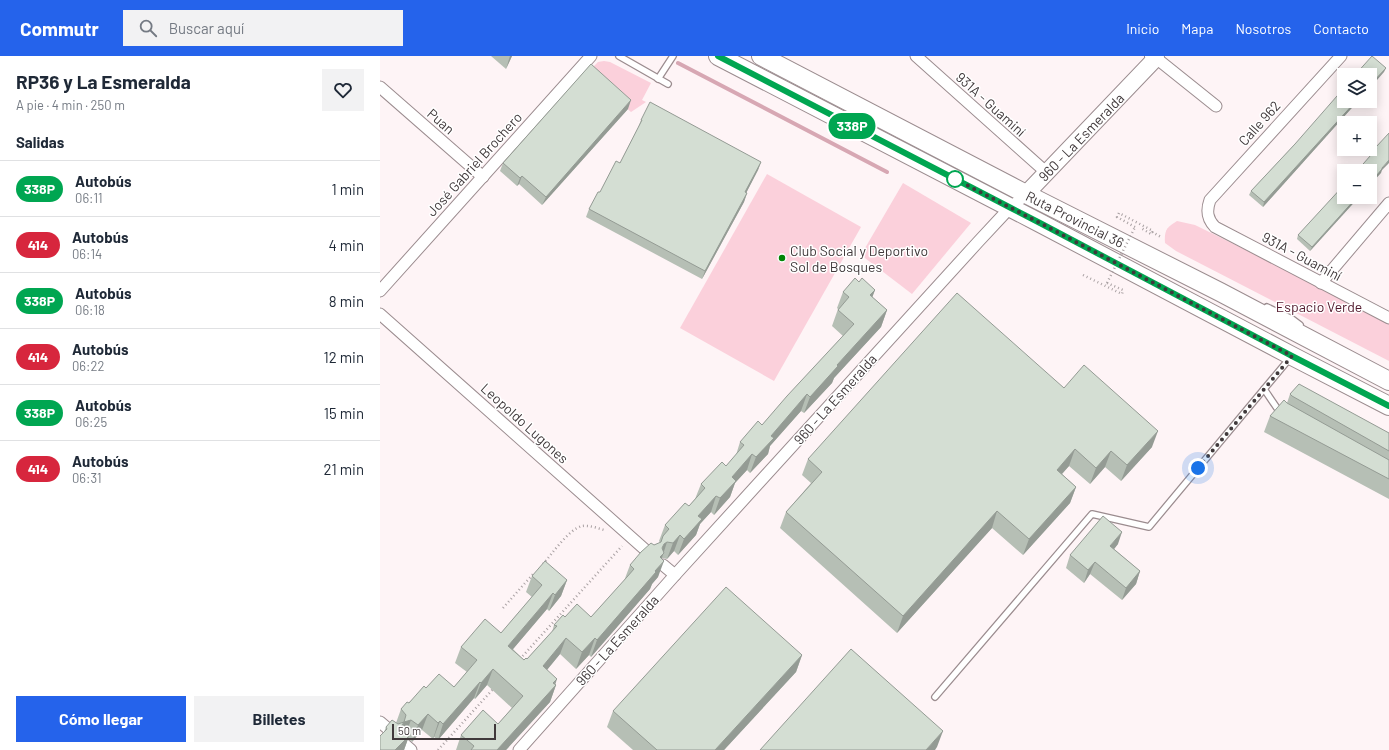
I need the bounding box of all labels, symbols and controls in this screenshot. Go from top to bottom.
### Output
search box [123,10,403,46]
text: Commutr [20,17,99,40]
icon: search [137,17,159,39]
text: Buscar aquí [169,19,244,37]
text: Inicio [1126,20,1159,37]
text: Mapa [1181,20,1213,37]
text: Nosotros [1235,20,1291,37]
text: Contacto [1313,20,1369,37]
street label: 931A - Guaminí [953,68,1029,140]
map controls [1337,68,1377,204]
button: layers [1337,68,1377,108]
button: heart [322,69,364,111]
text: RP36 y La Esmeralda [16,70,191,93]
street label: 960 - La Esmeralda [1035,89,1127,185]
text: A pie · 4 min · 250 m [16,97,125,113]
street label: Calle 962 [1235,97,1283,149]
street label: Puan [424,105,458,137]
street label: José Gabriel Brochero [423,108,525,220]
line badge: 338P [824,113,880,139]
button: + [1337,116,1377,156]
text: 338P [836,117,868,134]
text: Salidas [16,133,64,151]
button: − [1337,164,1377,204]
unlabelled marker [946,170,964,188]
text: Autobús [75,172,131,190]
text: 338P [24,180,55,197]
text: 1 min [331,180,364,198]
street label: Ruta Provincial 36 [1023,187,1127,251]
text: 06:11 [75,190,103,206]
text: Autobús [72,228,128,246]
street label: 931A - Guaminí [1259,228,1345,284]
text: 414 [28,236,48,253]
text: 4 min [328,236,364,254]
place label: Club Social y Deportivo Sol de Bosques [790,242,928,275]
text: 06:14 [72,246,102,262]
marker: Club Social y Deportivo Sol de Bosques [777,253,787,263]
text: Autobús [75,284,131,302]
text: 338P [24,292,55,309]
text: 8 min [329,292,364,310]
park label: Espacio Verde [1276,298,1362,315]
text: 06:18 [75,302,105,318]
text: Autobús [72,340,128,358]
text: 414 [28,348,48,365]
text: 12 min [323,348,364,366]
street label: 960 - La Esmeralda [790,350,880,448]
text: 06:22 [72,358,104,374]
street label: Leopoldo Lugones [478,379,572,467]
text: Autobús [75,396,131,414]
text: 338P [24,404,55,421]
text: 15 min [324,404,364,422]
text: 06:25 [75,414,107,430]
text: Autobús [72,452,128,470]
your location [1188,458,1208,478]
text: 414 [28,460,48,477]
text: 21 min [324,460,364,478]
text: 06:31 [72,470,102,486]
street label: 960 - La Esmeralda [572,591,662,689]
button: Cómo llegar [16,696,186,742]
button: Billetes [194,696,364,742]
scale bar [392,722,496,741]
text: 50 m [398,724,421,737]

